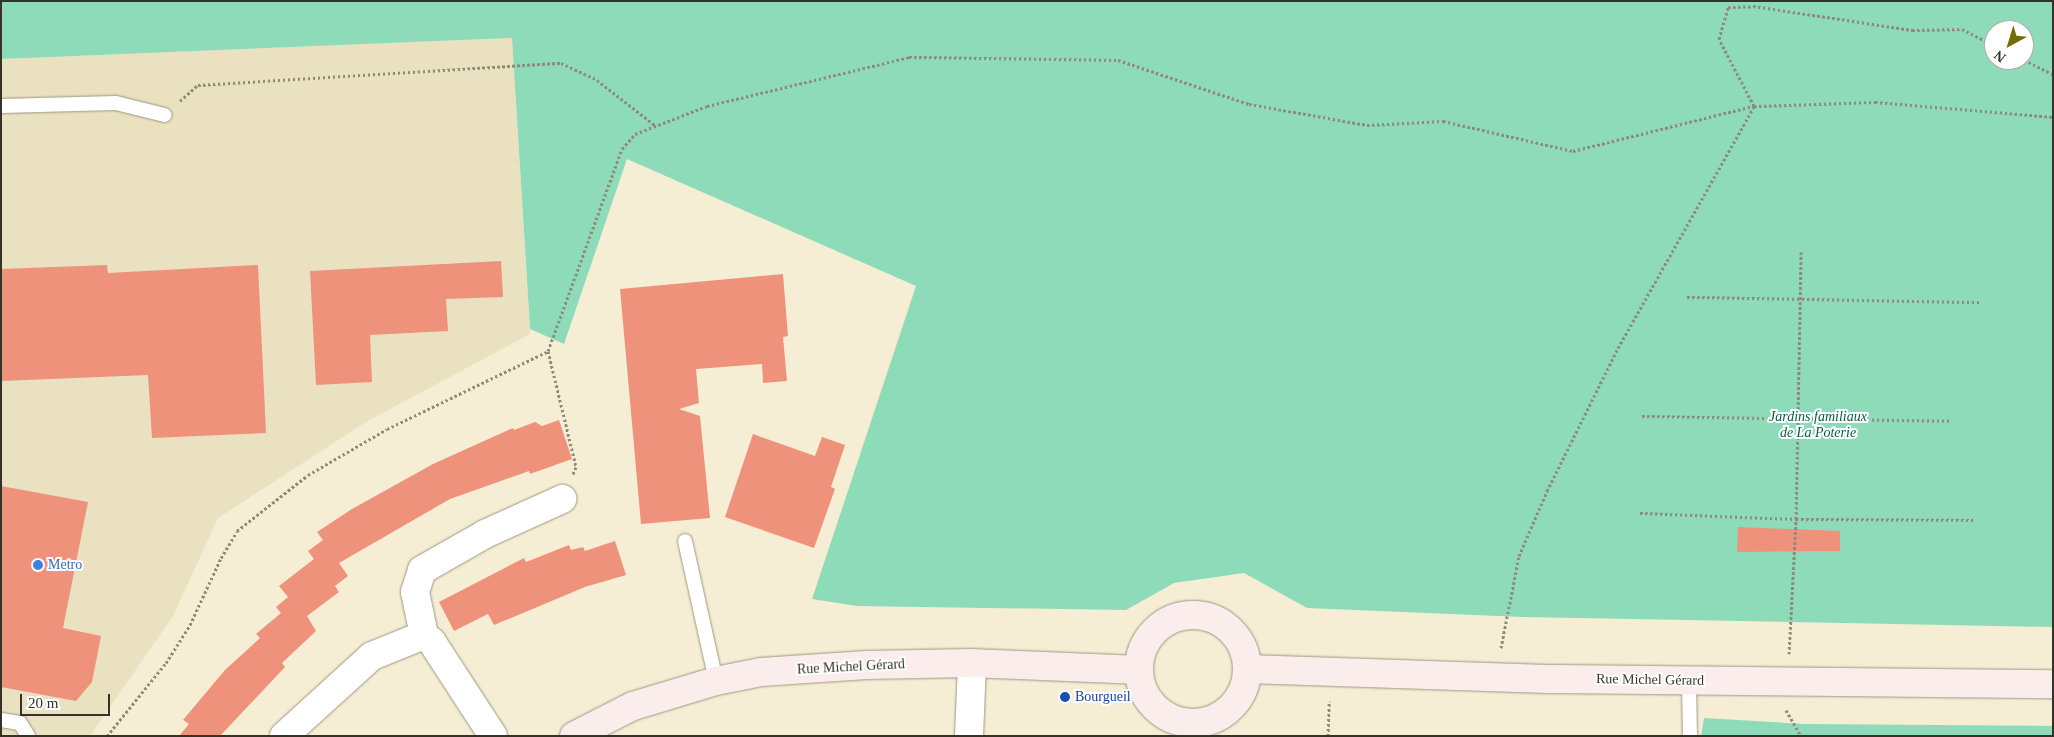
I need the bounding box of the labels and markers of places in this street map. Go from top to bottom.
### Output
place label: Metro [48,557,82,573]
marker: Metro [32,559,44,571]
place label: Bourgueil [1075,689,1131,705]
marker: Bourgueil [1059,691,1071,703]

